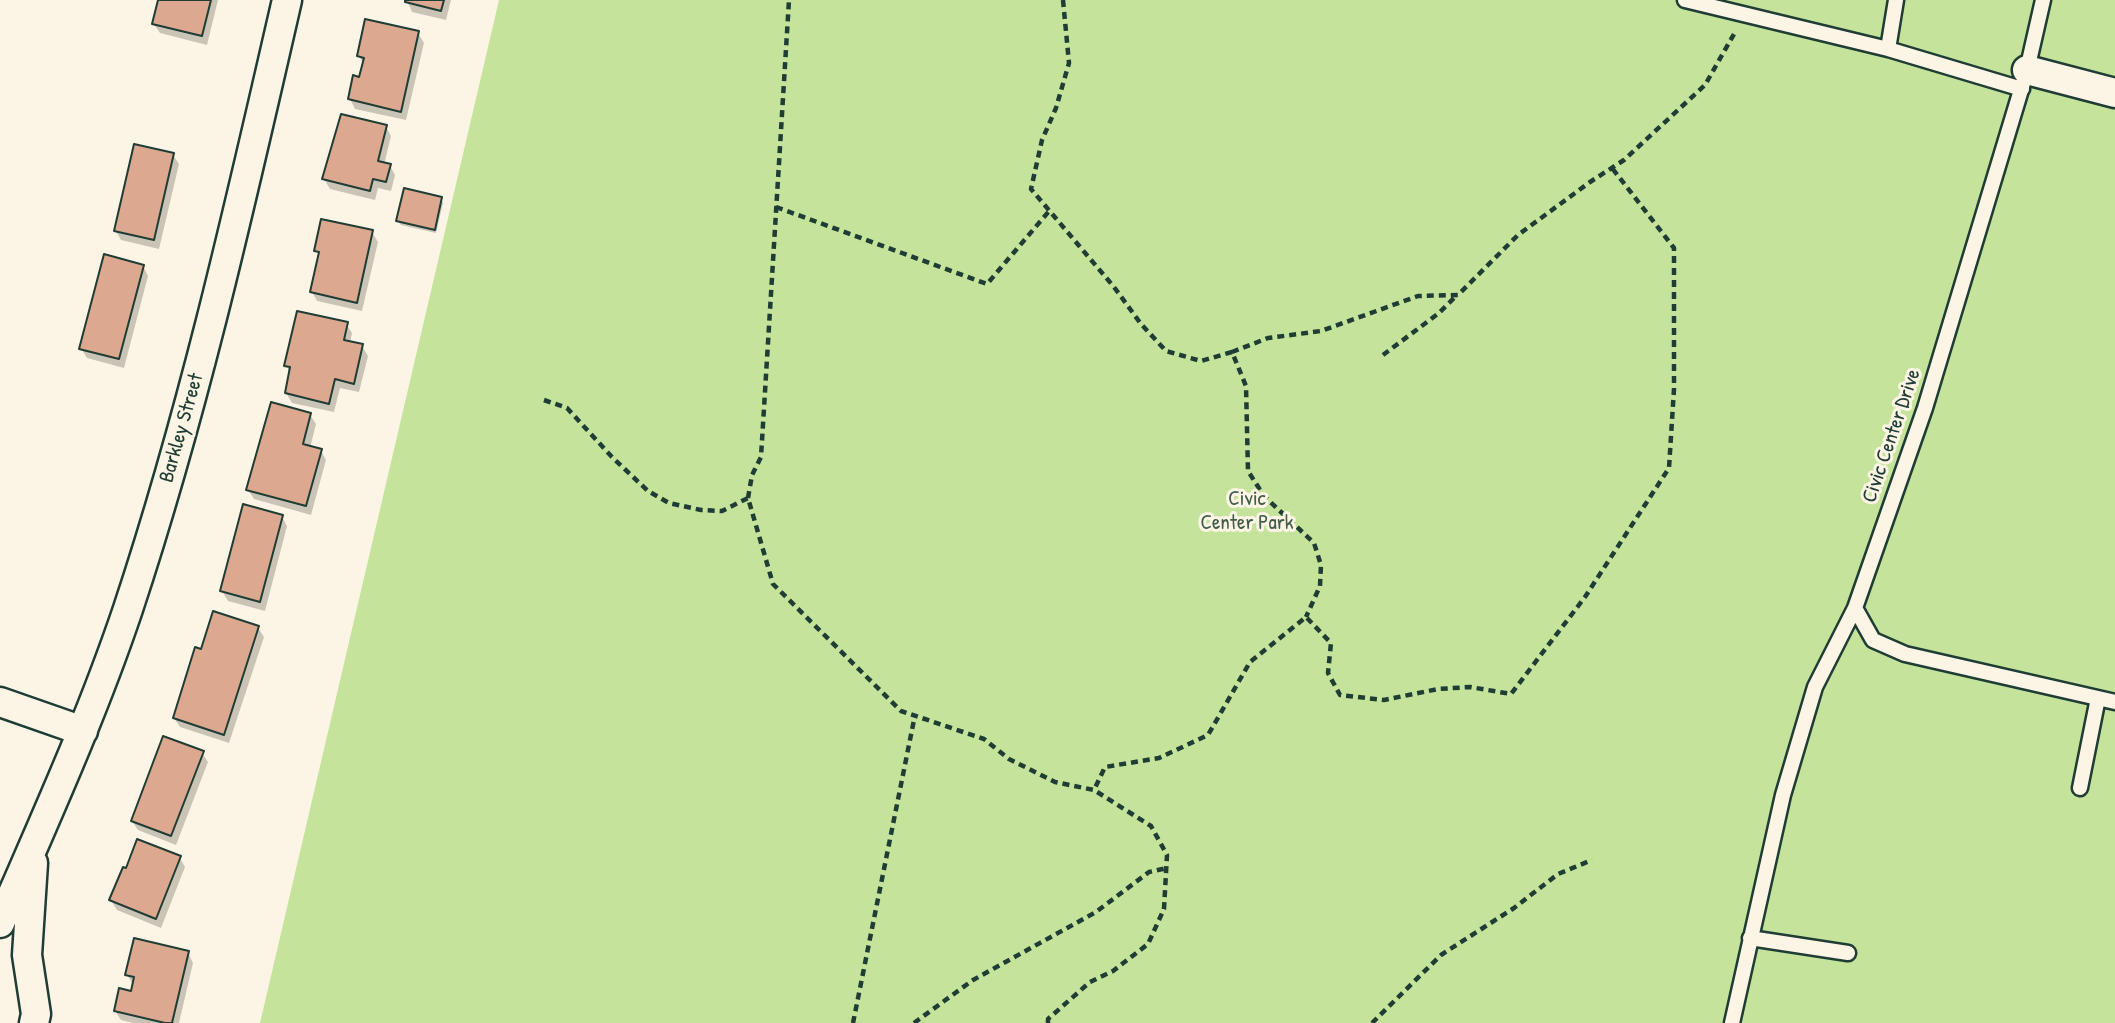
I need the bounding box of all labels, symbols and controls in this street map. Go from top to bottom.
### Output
street label: Civic Center Drive [1857,366,1927,506]
street label: Barkley Street [154,371,210,485]
park label: Civic Center Park [1201,486,1293,536]

